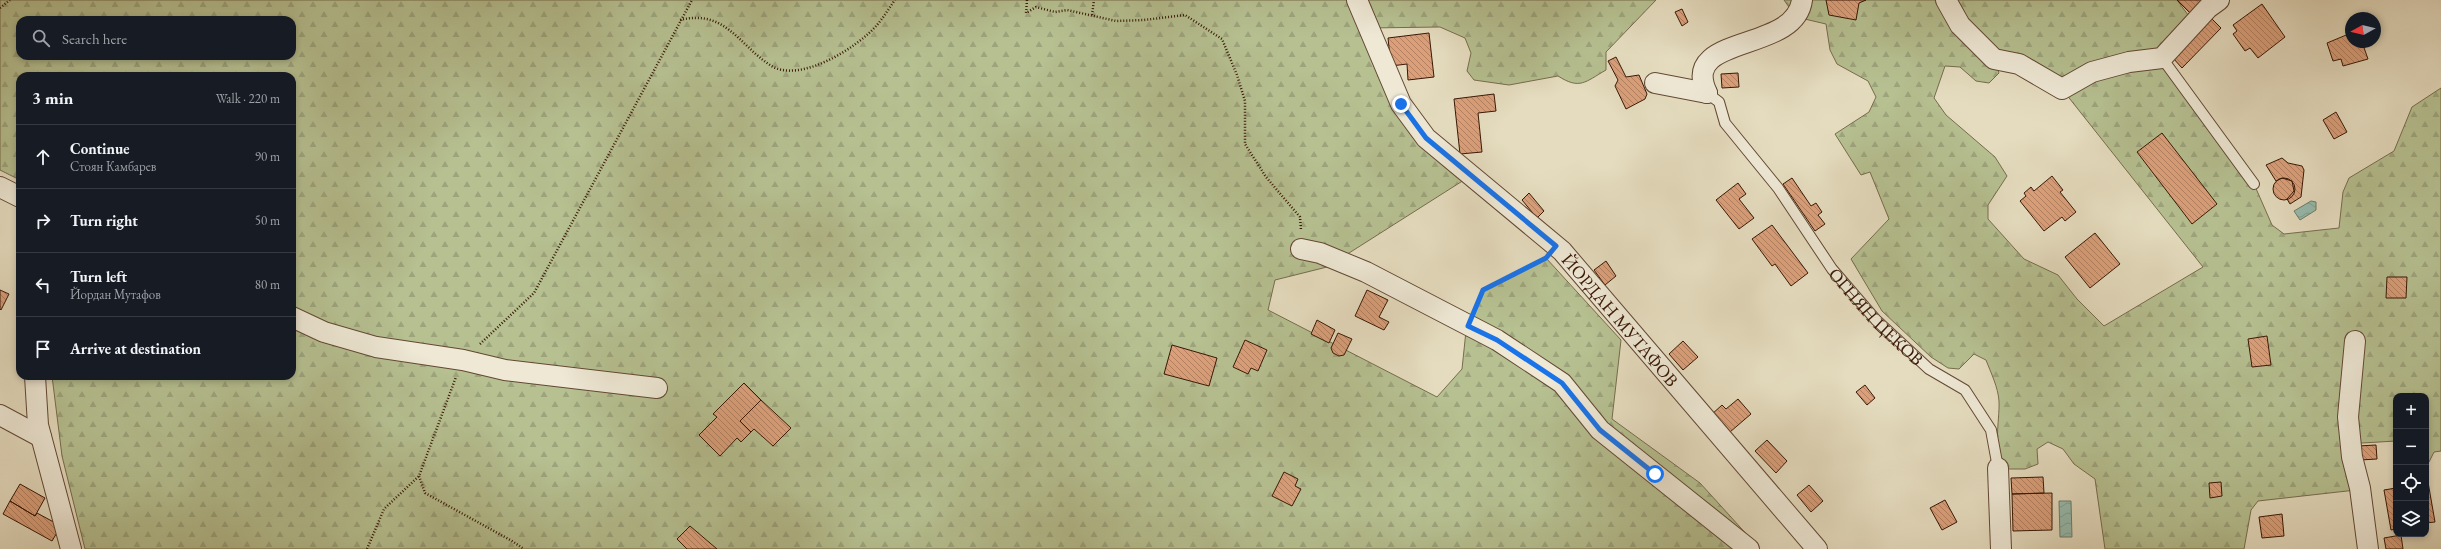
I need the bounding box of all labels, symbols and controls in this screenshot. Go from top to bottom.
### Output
north arrow [2345,12,2381,48]
search box [16,16,296,60]
icon: search [30,27,52,49]
text: Search here [62,29,127,48]
text: 3 min [32,87,73,109]
text: Walk · 220 m [216,90,280,107]
route end [1392,95,1410,113]
text: Continue [70,139,130,158]
icon: ahead [32,146,54,168]
text: 90 m [255,148,280,165]
text: Стоян Камбарев [70,158,156,175]
icon: right [32,210,54,232]
text: Turn right [70,211,138,230]
text: 50 m [255,212,280,229]
street label: ЙОРДАН МУТАФОВ [1557,248,1684,391]
street label: ОГНЯН ЦЕКОВ [1824,262,1929,370]
text: Turn left [70,267,127,286]
icon: left [32,274,54,296]
text: 80 m [255,276,280,293]
text: Йордан Мутафов [70,286,161,303]
icon: arrive [32,338,54,360]
text: Arrive at destination [70,339,201,358]
map controls [2393,393,2429,537]
button: + [2393,393,2429,429]
button: − [2393,429,2429,465]
route start [1646,465,1664,483]
button: locate [2393,465,2429,501]
button: layers [2393,501,2429,537]

